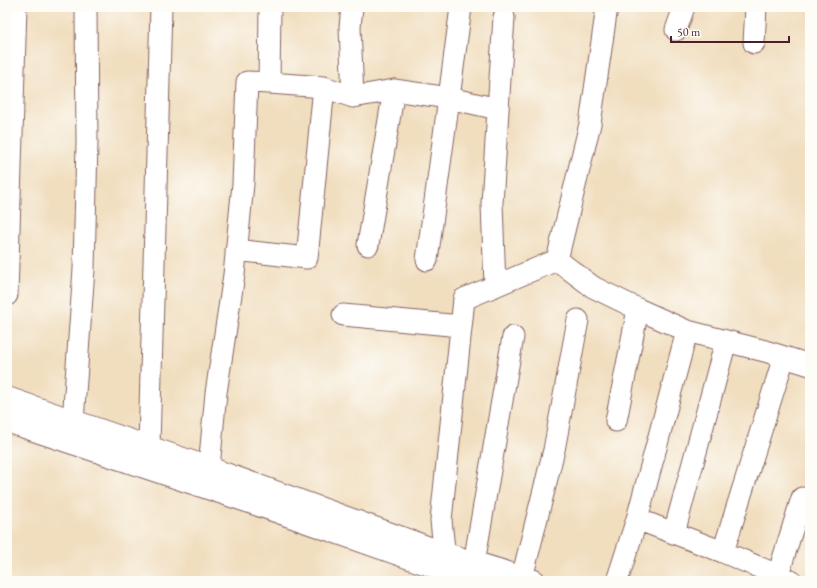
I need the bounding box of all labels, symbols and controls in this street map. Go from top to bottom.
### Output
scale bar [671,18,789,44]
text: 50 m [677,24,701,40]

